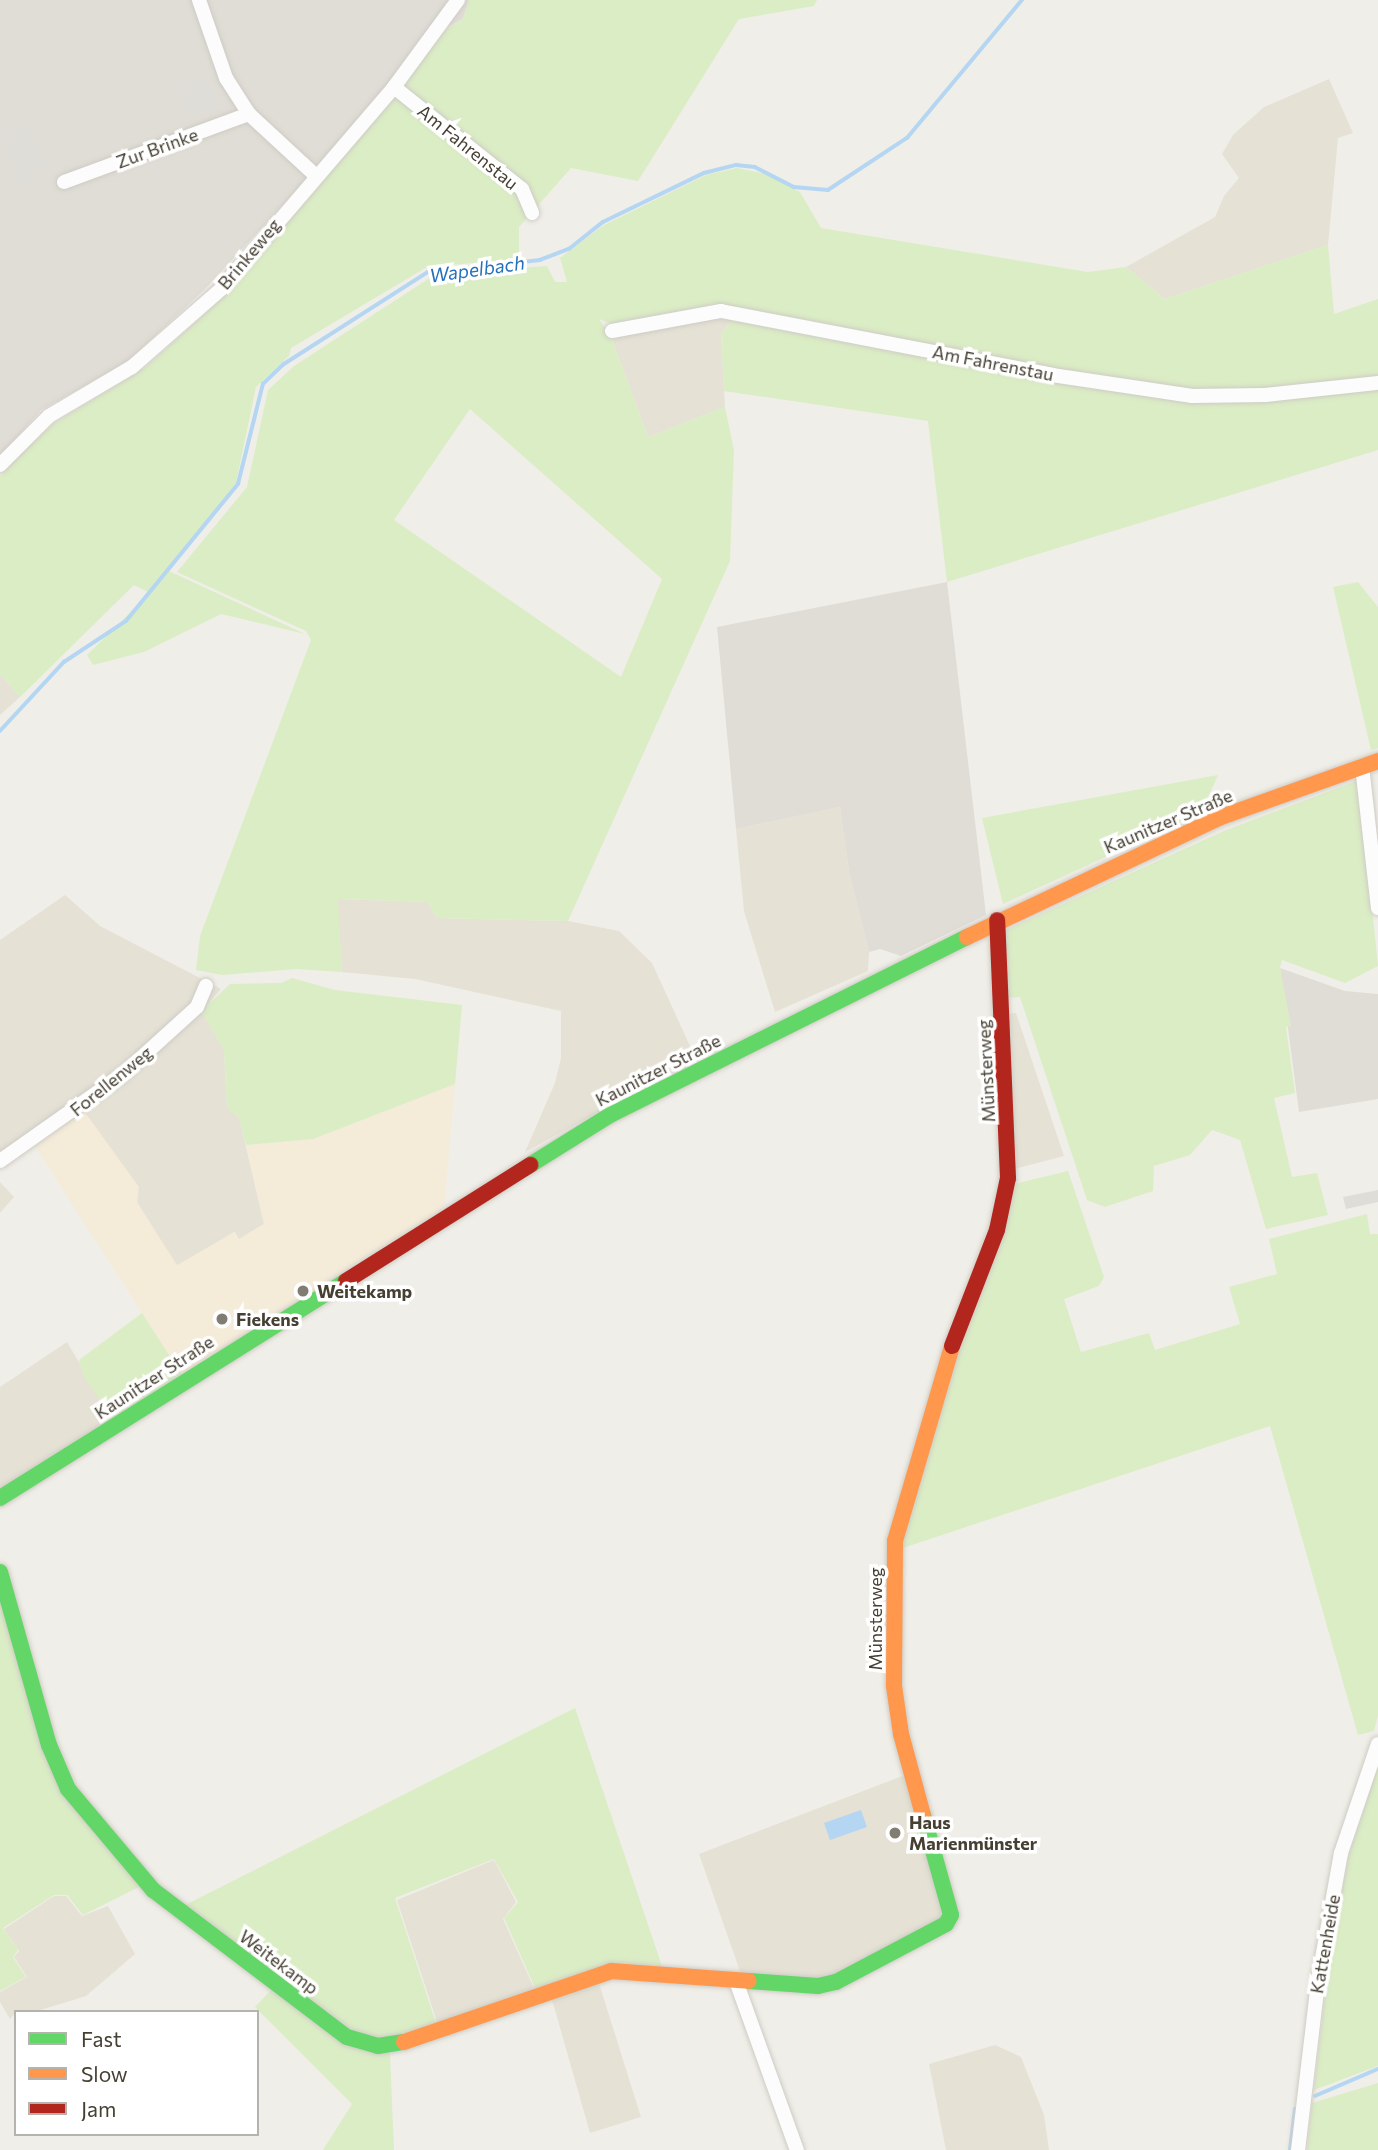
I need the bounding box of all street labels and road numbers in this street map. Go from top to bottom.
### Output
street label: Am Fahrenstau [413,100,523,194]
street label: Zur Brinke [113,123,201,173]
street label: Brinkeweg [213,214,285,294]
street label: Am Fahrenstau [931,341,1055,385]
street label: Kaunitzer Straße [1100,784,1236,858]
street label: Münsterweg [973,1019,999,1123]
street label: Kaunitzer Straße [592,1029,724,1111]
street label: Forellenweg [66,1041,156,1121]
street label: Kaunitzer Straße [90,1330,218,1424]
street label: Münsterweg [864,1568,886,1670]
street label: Kattenheide [1306,1893,1344,1995]
street label: Weitekamp [235,1925,323,1999]

